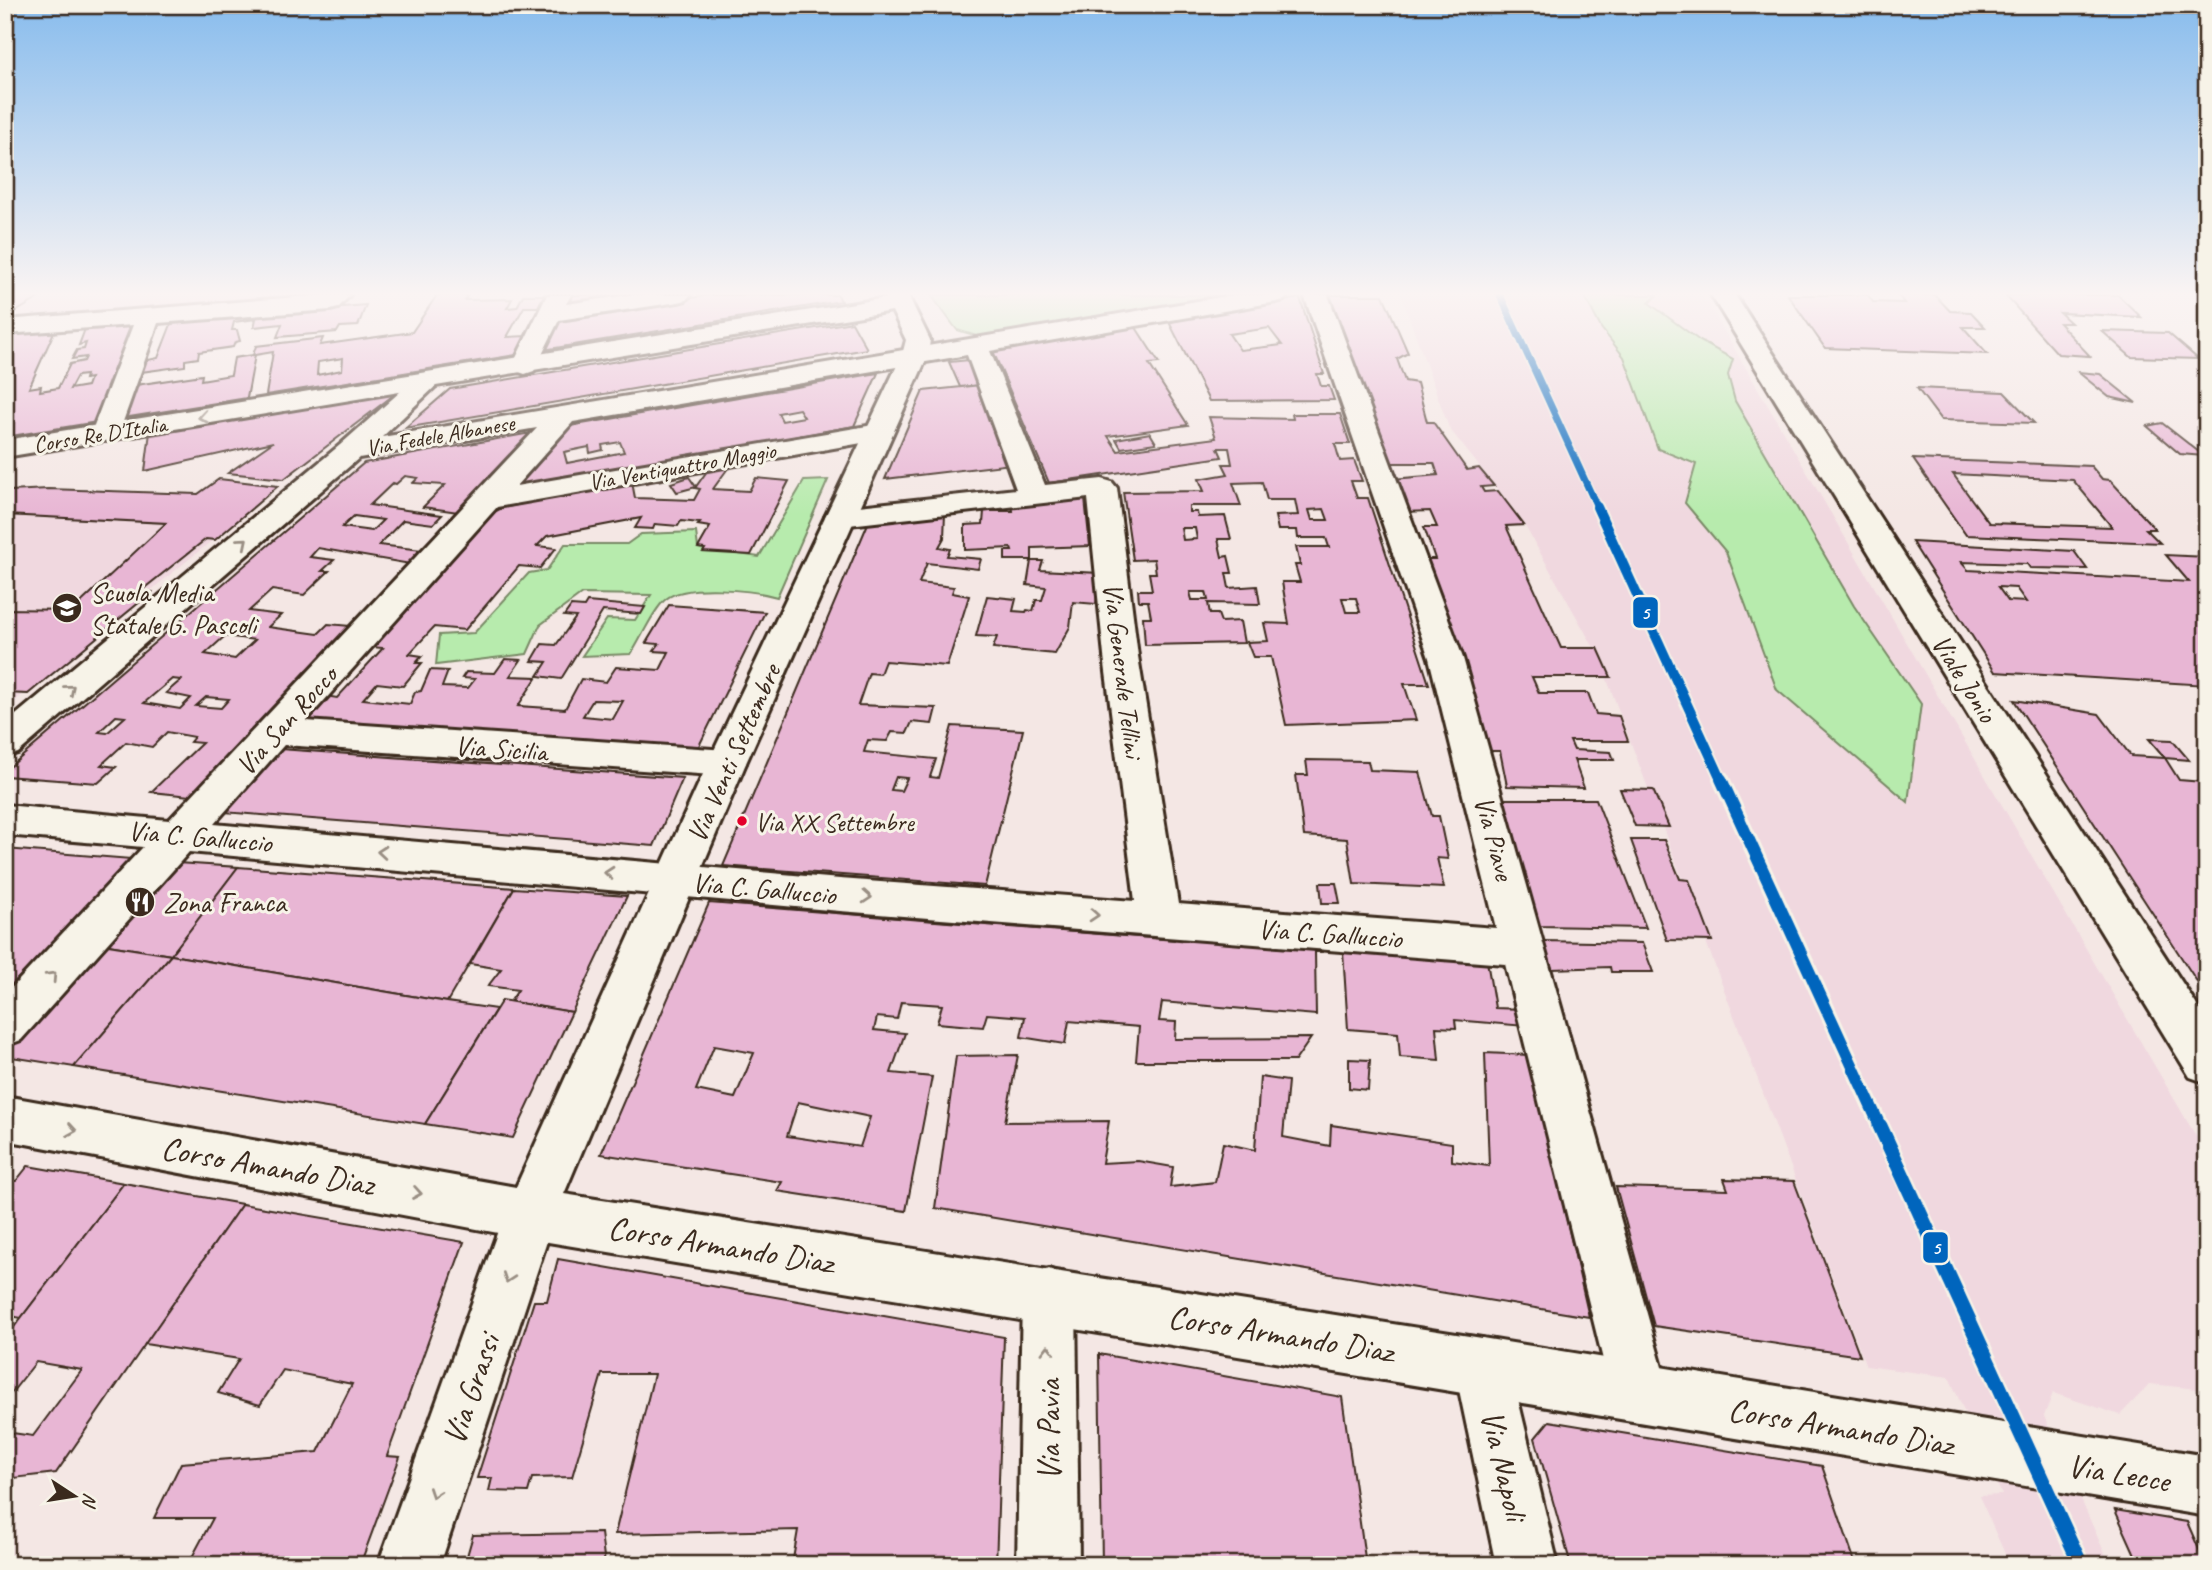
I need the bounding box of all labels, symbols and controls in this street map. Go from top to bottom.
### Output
street label: Via Fedele Albanese [364,408,518,463]
street label: Corso Re D'Italia [32,409,171,459]
one-way arrow [197,409,209,424]
street label: Via Ventiquattro Maggio [586,435,780,497]
one-way arrow [235,538,248,550]
place label: Scuola Media Statale G. Pascoli [90,575,260,642]
street label: Via Generale Tellini [1095,581,1152,763]
school or university icon: Scuola Media Statale G. Pascoli [50,591,84,625]
line badge: 5 [1632,596,1659,629]
text: 5 [1641,601,1651,625]
street label: Viale Jonio [1924,628,2006,730]
street label: Via San Rocco [228,656,347,782]
street label: Via Venti Settembre [679,657,789,848]
one-way arrow [62,685,75,697]
street label: Via Sicilia [454,728,551,769]
street label: Via Piave [1467,792,1523,886]
place label: Via XX Settembre [755,806,915,839]
street label: Via C. Galluccio [127,813,275,860]
marker: Via XX Settembre [735,814,749,828]
one-way arrow [377,845,388,860]
street label: Via C. Galluccio [691,865,839,912]
one-way arrow [603,866,614,881]
restaurant icon: Zona Franca [123,885,157,919]
place label: Zona Franca [163,885,288,920]
one-way arrow [862,889,873,904]
one-way arrow [1088,907,1099,922]
street label: Via C. Galluccio [1257,911,1405,956]
one-way arrow [43,971,56,984]
one-way arrow [66,1122,78,1137]
street label: Corso Amando Diaz [158,1127,380,1206]
one-way arrow [411,1185,423,1200]
street label: Corso Armando Diaz [605,1206,840,1284]
line badge: 5 [1922,1231,1949,1264]
text: 5 [1932,1236,1942,1260]
one-way arrow [502,1271,516,1284]
street label: Corso Armando Diaz [1165,1295,1400,1373]
street label: Via Grassi [433,1325,511,1450]
one-way arrow [1040,1344,1056,1354]
street label: Via Pavia [1028,1377,1070,1481]
street label: Corso Armando Diaz [1725,1388,1960,1466]
street label: Via Napoli [1471,1406,1538,1528]
street label: Via Lecce [2065,1444,2175,1502]
north arrow [38,1462,108,1532]
one-way arrow [428,1487,442,1499]
text: N [76,1491,103,1511]

